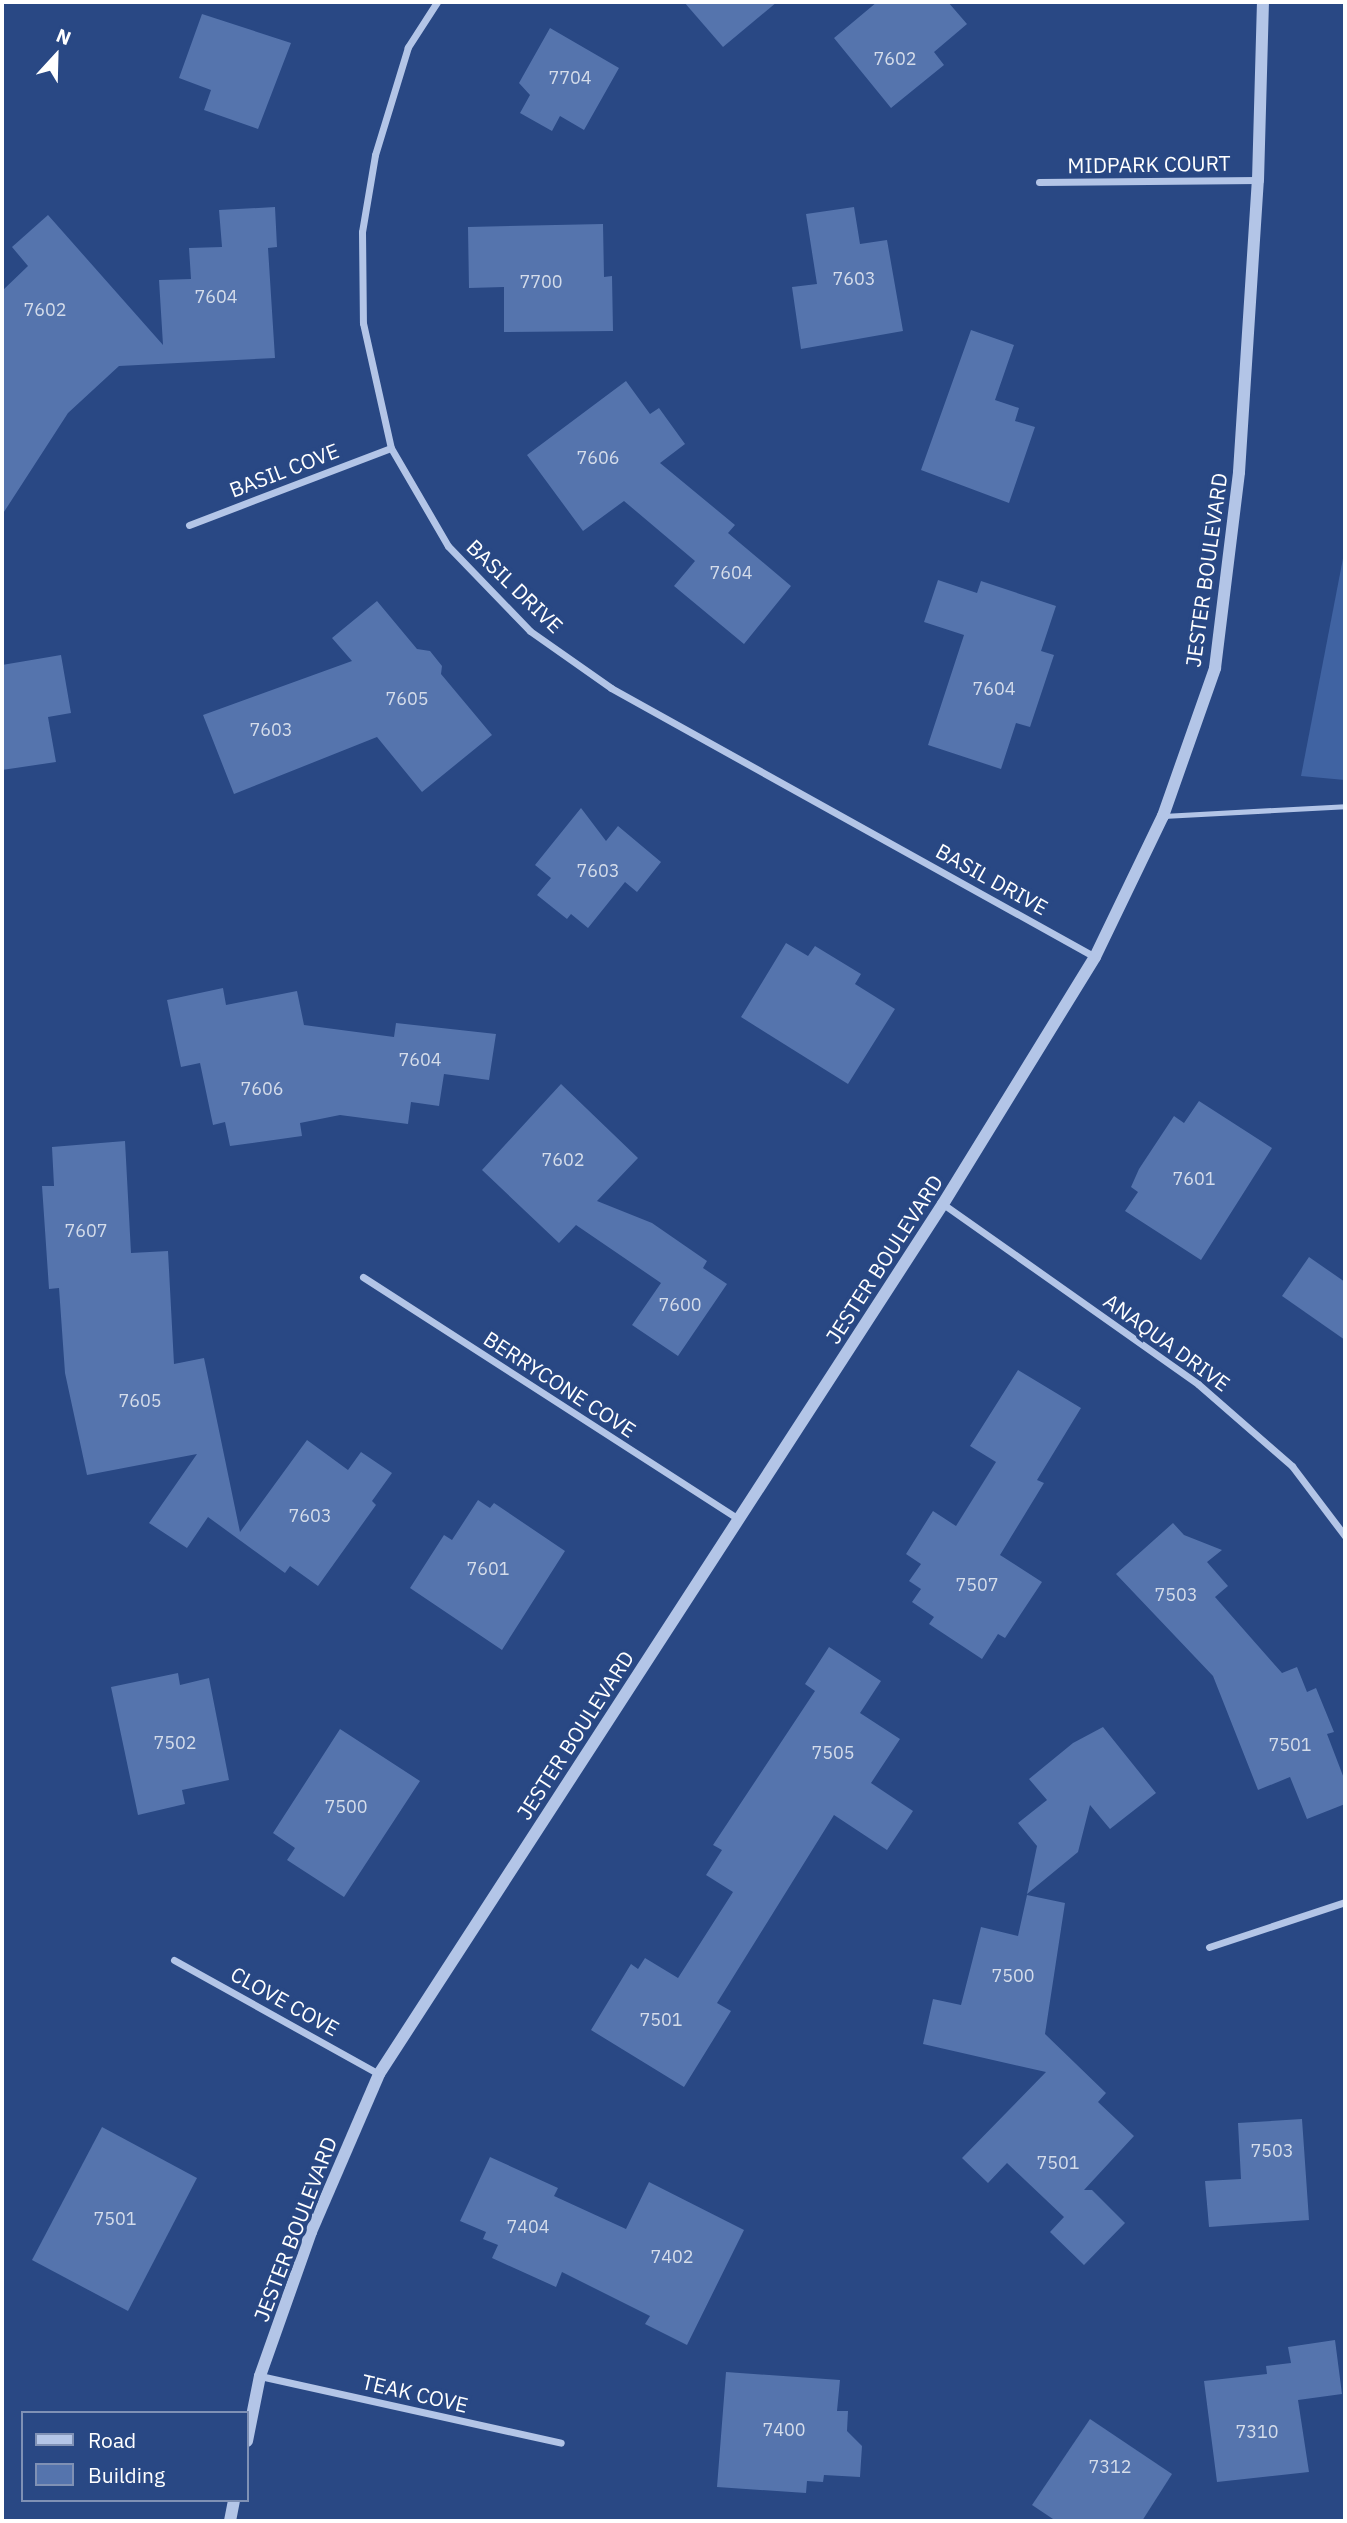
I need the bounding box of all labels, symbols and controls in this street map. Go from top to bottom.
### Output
north arrow [21,21,91,91]
text: N [53,23,75,50]
house number: 7602 [873,48,917,70]
house number: 7704 [548,67,592,89]
street label: MIDPARK COURT [1067,150,1231,178]
house number: 7603 [832,268,876,290]
house number: 7700 [519,271,563,293]
house number: 7604 [194,286,238,308]
house number: 7602 [23,299,67,321]
street label: BASIL COVE [226,438,342,502]
house number: 7606 [576,447,620,469]
street label: JESTER BOULEVARD [1180,471,1232,669]
street label: BASIL DRIVE [462,534,568,638]
house number: 7604 [709,562,753,584]
house number: 7604 [972,678,1016,700]
house number: 7605 [385,688,429,710]
house number: 7603 [249,719,293,741]
street label: BASIL DRIVE [932,838,1052,920]
house number: 7603 [576,860,620,882]
house number: 7604 [398,1049,442,1071]
house number: 7606 [240,1078,284,1100]
house number: 7602 [541,1149,585,1171]
house number: 7601 [1172,1168,1216,1190]
street label: JESTER BOULEVARD [820,1170,948,1348]
house number: 7607 [64,1220,108,1242]
street label: ANAQUA DRIVE [1099,1288,1235,1396]
house number: 7600 [658,1294,702,1316]
street label: BERRYCONE COVE [479,1326,641,1442]
house number: 7605 [118,1390,162,1412]
house number: 7603 [288,1505,332,1527]
house number: 7601 [466,1558,510,1580]
house number: 7507 [955,1574,999,1596]
house number: 7503 [1154,1584,1198,1606]
street label: JESTER BOULEVARD [511,1646,639,1824]
house number: 7502 [153,1732,197,1754]
house number: 7501 [1268,1734,1312,1756]
house number: 7505 [811,1742,855,1764]
house number: 7500 [324,1796,368,1818]
street label: CLOVE COVE [226,1961,344,2041]
house number: 7500 [991,1965,1035,1987]
house number: 7501 [639,2009,683,2031]
street label: JESTER BOULEVARD [248,2133,342,2325]
house number: 7503 [1250,2140,1294,2162]
house number: 7501 [1036,2152,1080,2174]
house number: 7501 [93,2208,137,2230]
house number: 7404 [506,2216,550,2238]
house number: 7402 [650,2246,694,2268]
street label: TEAK COVE [359,2369,471,2417]
legend [21,2411,248,2502]
house number: 7400 [762,2419,806,2441]
house number: 7310 [1235,2421,1279,2443]
text: Road [88,2426,136,2454]
house number: 7312 [1088,2456,1132,2478]
text: Building [88,2461,165,2489]

